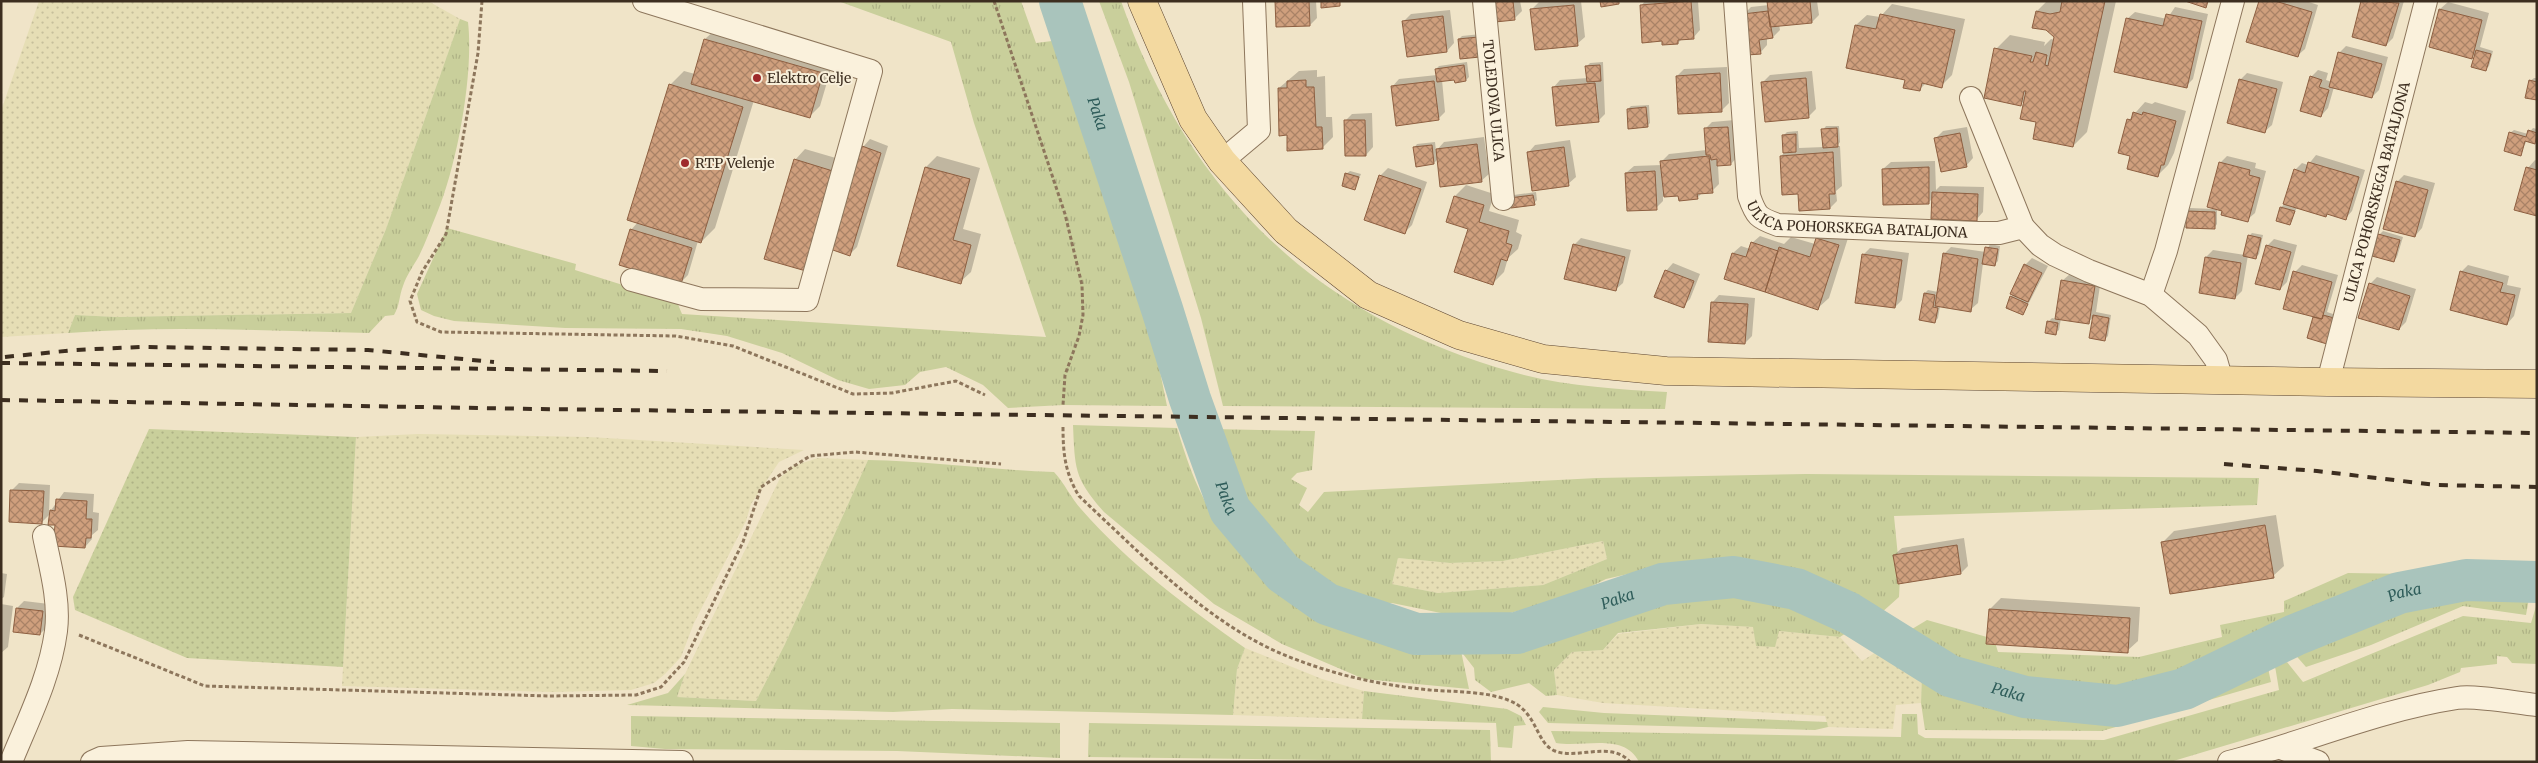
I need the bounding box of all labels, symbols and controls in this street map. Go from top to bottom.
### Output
street label: TOLEDOVA ULICA [1479,39,1508,162]
place label: Elektro Celje [767,69,851,87]
marker: Elektro Celje [751,72,763,84]
street label: ULICA POHORSKEGA BATALJONA [2340,80,2414,305]
water label: Paka [1083,95,1112,133]
place label: RTP Velenje [695,154,775,172]
marker: RTP Velenje [679,157,691,169]
street label: ULICA POHORSKEGA BATALJONA [1743,198,1968,242]
water label: Paka [1211,479,1241,519]
water label: Paka [2384,579,2423,606]
water label: Paka [1598,584,1637,613]
water label: Paka [1989,678,2027,706]

